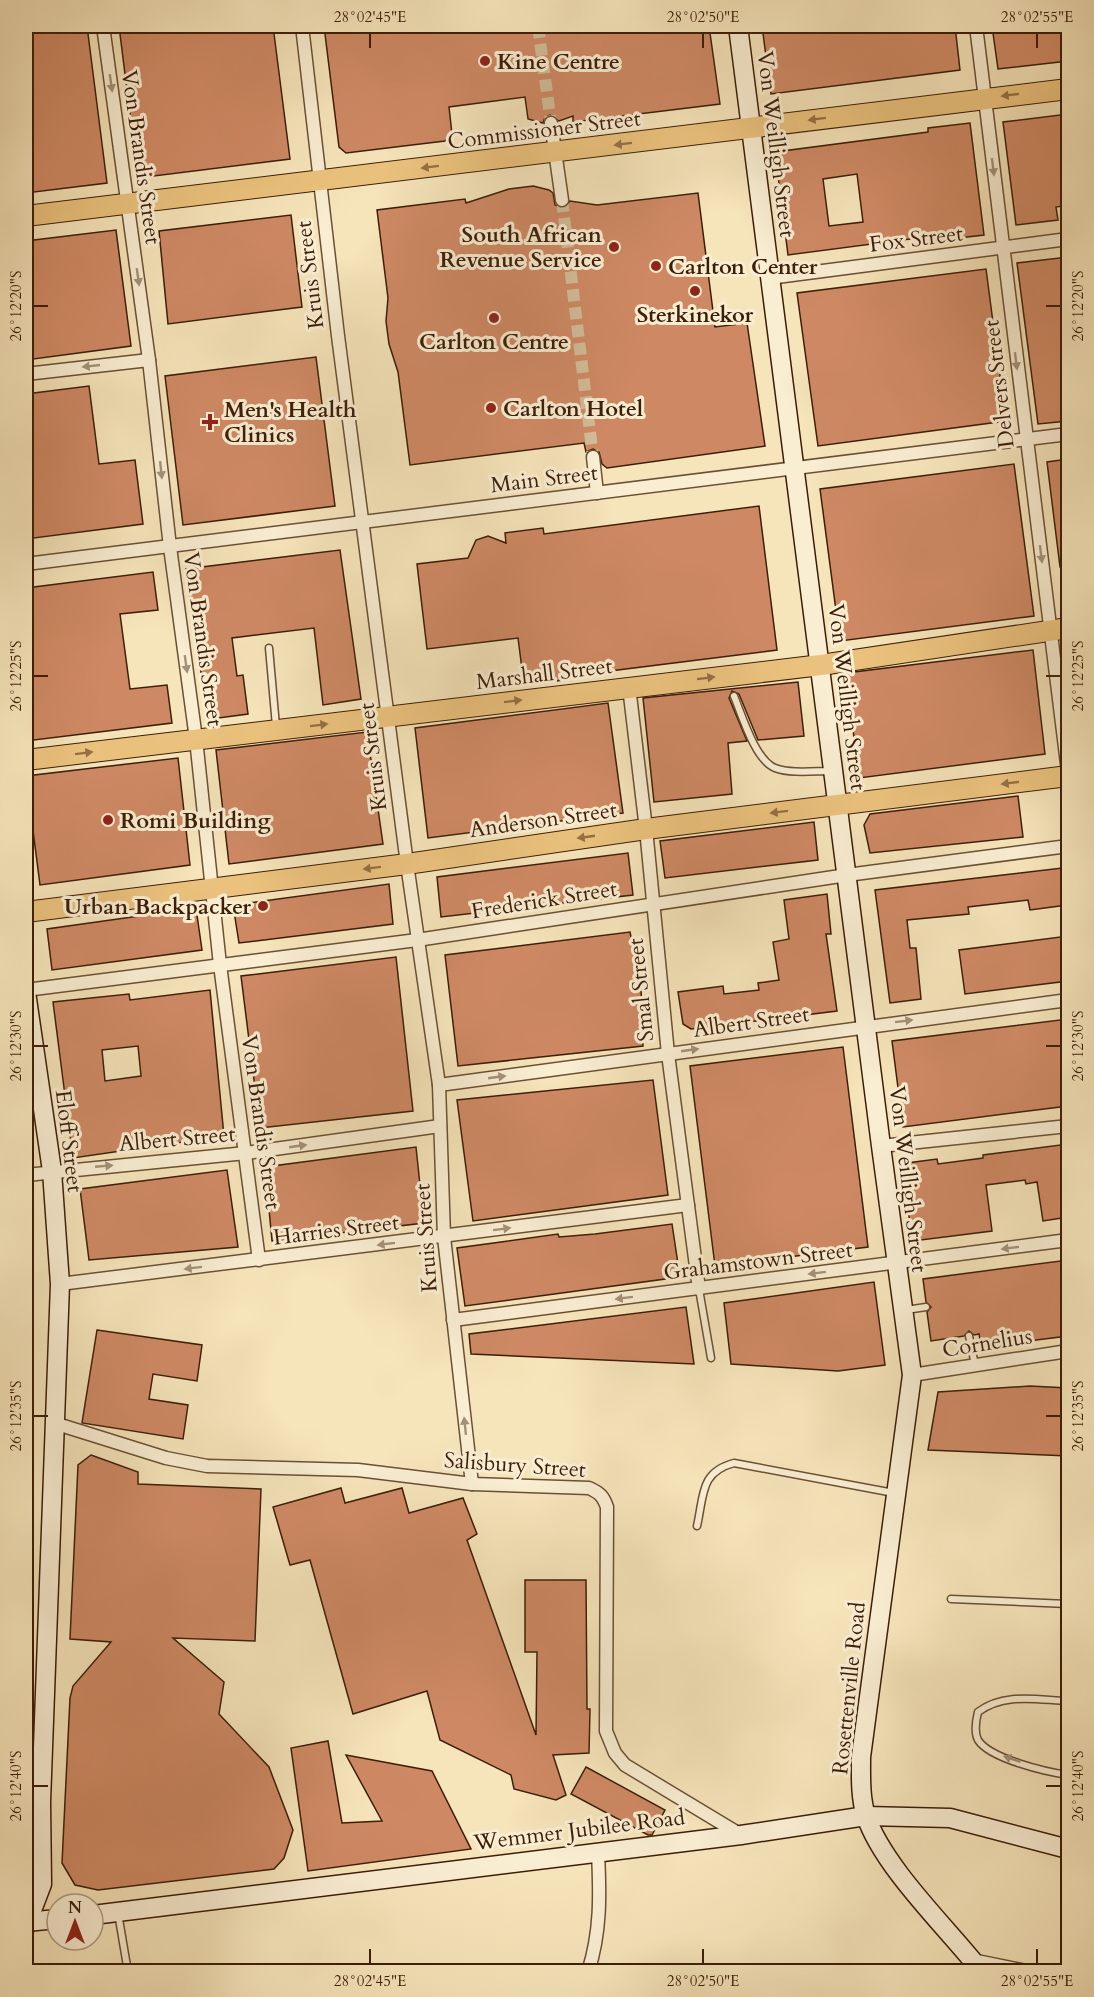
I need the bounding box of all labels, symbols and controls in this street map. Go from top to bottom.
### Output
text: 28°02'45"E [334,7,406,27]
text: 28°02'50"E [667,7,739,27]
text: 28°02'55"E [1001,7,1073,27]
place label: Kine Centre [497,47,620,77]
street label: Von Weilligh Street [750,49,802,239]
marker: Kine Centre [478,54,492,68]
street label: Von Brandis Street [114,68,168,246]
one-way arrow [106,74,115,93]
one-way arrow [1001,91,1020,100]
street label: Commissioner Street [446,103,642,157]
one-way arrow [807,115,826,124]
one-way arrow [614,139,633,148]
one-way arrow [989,158,998,177]
one-way arrow [420,162,439,172]
street label: Fox Street [868,218,965,260]
street label: Kruis Street [288,219,332,331]
place label: South African Revenue Service [440,220,602,275]
marker: South African Revenue Service [607,240,621,254]
place label: Carlton Center [668,252,818,282]
marker: Carlton Center [649,259,663,273]
one-way arrow [133,267,142,286]
text: 26°12'20"S [6,271,26,341]
text: 26°12'20"S [1068,271,1088,341]
marker: Sterkinekor [688,284,702,298]
place label: Sterkinekor [637,300,754,330]
marker: Carlton Centre [487,311,501,325]
street label: Delvers Street [976,318,1022,450]
place label: Carlton Centre [419,327,569,357]
one-way arrow [1012,351,1021,370]
one-way arrow [81,362,100,371]
place label: Carlton Hotel [503,394,644,424]
place label: Men's Health Clinics [224,395,357,450]
marker: Carlton Hotel [484,401,498,415]
marker: Men's Health Clinics [201,413,219,431]
street label: Main Street [489,458,599,500]
one-way arrow [156,461,166,480]
one-way arrow [1036,545,1045,564]
street label: Von Brandis Street [176,550,230,728]
street label: Von Weilligh Street [821,602,873,792]
text: 26°12'25"S [6,641,26,711]
text: 26°12'25"S [1068,641,1088,711]
street label: Marshall Street [474,651,614,697]
one-way arrow [181,654,190,673]
one-way arrow [697,673,716,683]
one-way arrow [503,697,522,706]
street label: Kruis Street [351,701,395,813]
one-way arrow [309,720,328,729]
one-way arrow [74,748,93,757]
one-way arrow [1001,779,1020,788]
street label: Anderson Street [468,795,619,845]
place label: Romi Building [120,806,271,836]
one-way arrow [770,808,789,817]
marker: Romi Building [101,813,115,827]
one-way arrow [576,833,595,842]
one-way arrow [363,863,382,873]
street label: Frederick Street [469,874,619,926]
place label: Urban Backpacker [64,892,251,922]
marker: Urban Backpacker [256,899,270,913]
street label: Smal Street [621,937,661,1043]
street label: Albert Street [691,999,811,1045]
text: 26°12'30"S [6,1011,26,1081]
text: 26°12'30"S [1068,1011,1088,1081]
one-way arrow [895,1016,914,1026]
street label: Von Brandis Street [234,1033,288,1211]
one-way arrow [681,1046,700,1055]
one-way arrow [487,1073,506,1082]
street label: Von Weilligh Street [882,1084,934,1274]
street label: Eloff Street [48,1088,90,1194]
street label: Albert Street [118,1119,237,1159]
one-way arrow [289,1141,308,1150]
one-way arrow [95,1161,114,1171]
street label: Kruis Street [407,1183,445,1293]
street label: Harries Street [272,1207,401,1253]
one-way arrow [493,1224,512,1234]
street label: Grahamstown Street [662,1235,854,1287]
one-way arrow [377,1239,396,1249]
one-way arrow [1001,1243,1020,1252]
one-way arrow [183,1263,202,1273]
one-way arrow [808,1268,827,1278]
one-way arrow [614,1294,633,1303]
street label: Cornelius [940,1321,1034,1365]
text: 26°12'35"S [6,1381,26,1451]
text: 26°12'35"S [1068,1381,1088,1451]
one-way arrow [460,1416,470,1435]
street label: Salisbury Street [443,1445,587,1485]
street label: Rosettenville Road [825,1600,873,1776]
text: 26°12'40"S [6,1751,26,1821]
text: 26°12'40"S [1068,1751,1088,1821]
one-way arrow [1003,1754,1021,1764]
street label: Wemmer Jubilee Road [471,1802,687,1858]
north arrow [45,1892,105,1952]
text: N [68,1897,82,1919]
text: 28°02'45"E [334,1971,406,1991]
text: 28°02'50"E [667,1971,739,1991]
text: 28°02'55"E [1001,1971,1073,1991]

